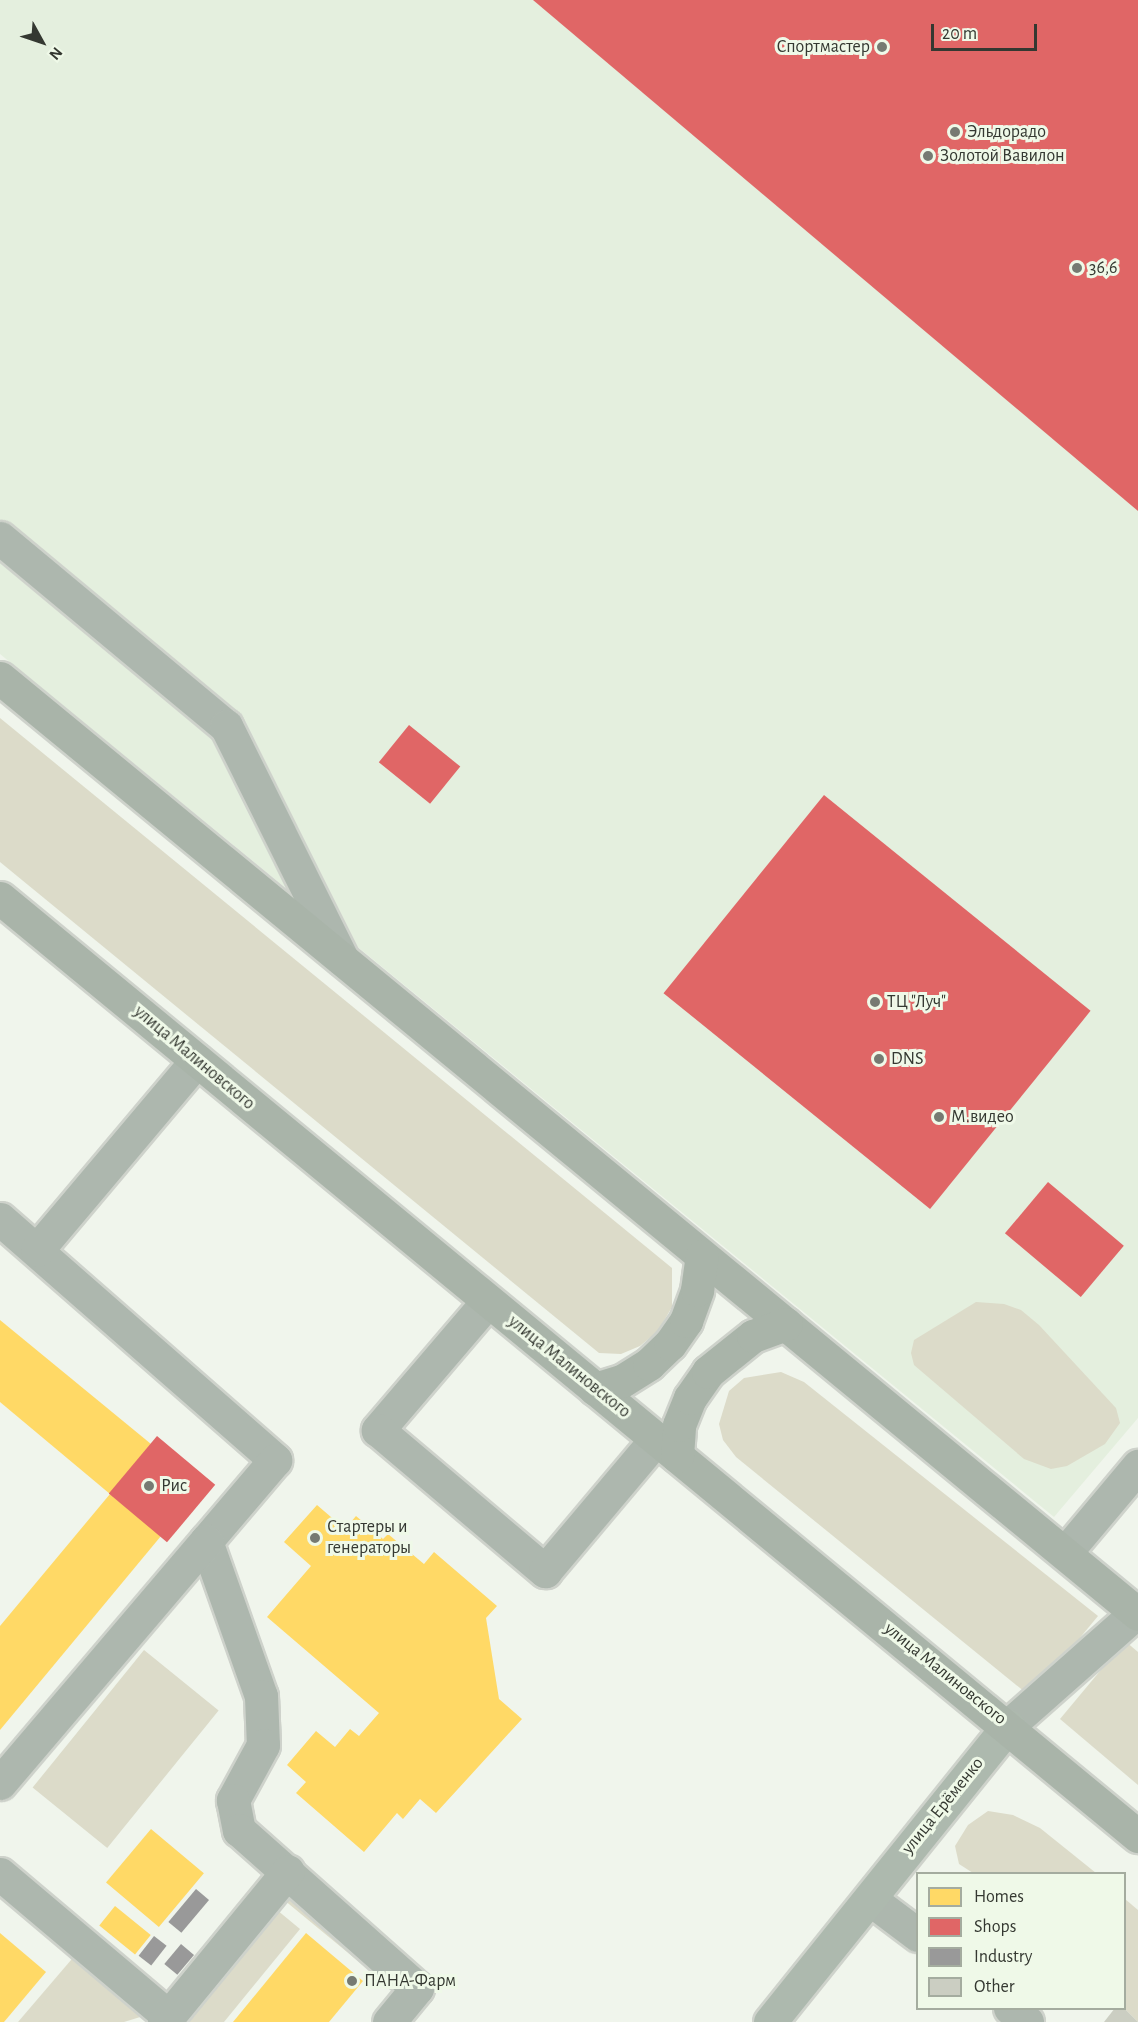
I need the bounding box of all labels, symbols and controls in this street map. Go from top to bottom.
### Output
north arrow [12,12,72,72]
scale bar [934,12,1040,50]
text: 20 m [942,25,977,43]
place label: Спортмастер [776,36,870,58]
marker: Спортмастер [875,40,889,54]
text: N [46,44,65,63]
place label: Эльдорадо [967,121,1046,143]
marker: Эльдорадо [948,125,962,139]
place label: Золотой Вавилон [940,145,1065,167]
marker: Золотой Вавилон [921,149,935,163]
place label: 36,6 [1089,257,1117,279]
marker: 36,6 [1070,261,1084,275]
place label: ТЦ "Луч" [887,991,946,1013]
marker: ТЦ "Луч" [868,995,882,1009]
street label: улица Малиновского [129,1001,259,1115]
place label: DNS [891,1048,923,1070]
marker: DNS [872,1052,886,1066]
place label: М.видео [951,1106,1014,1128]
marker: М.видео [932,1110,946,1124]
street label: улица Малиновского [504,1311,634,1423]
place label: Рис [161,1475,187,1497]
marker: Рис [142,1479,156,1493]
place label: Стартеры и генераторы [327,1517,411,1559]
marker: Стартеры и генераторы [308,1531,322,1545]
street label: улица Малиновского [880,1618,1010,1730]
street label: улица Ерёменко [897,1753,989,1859]
legend [916,1872,1126,2010]
text: Homes [974,1888,1024,1906]
text: Shops [974,1918,1016,1936]
text: Industry [974,1948,1033,1966]
place label: ПАНА-Фарм [364,1970,456,1992]
marker: ПАНА-Фарм [345,1974,359,1988]
text: Other [974,1978,1015,1996]

